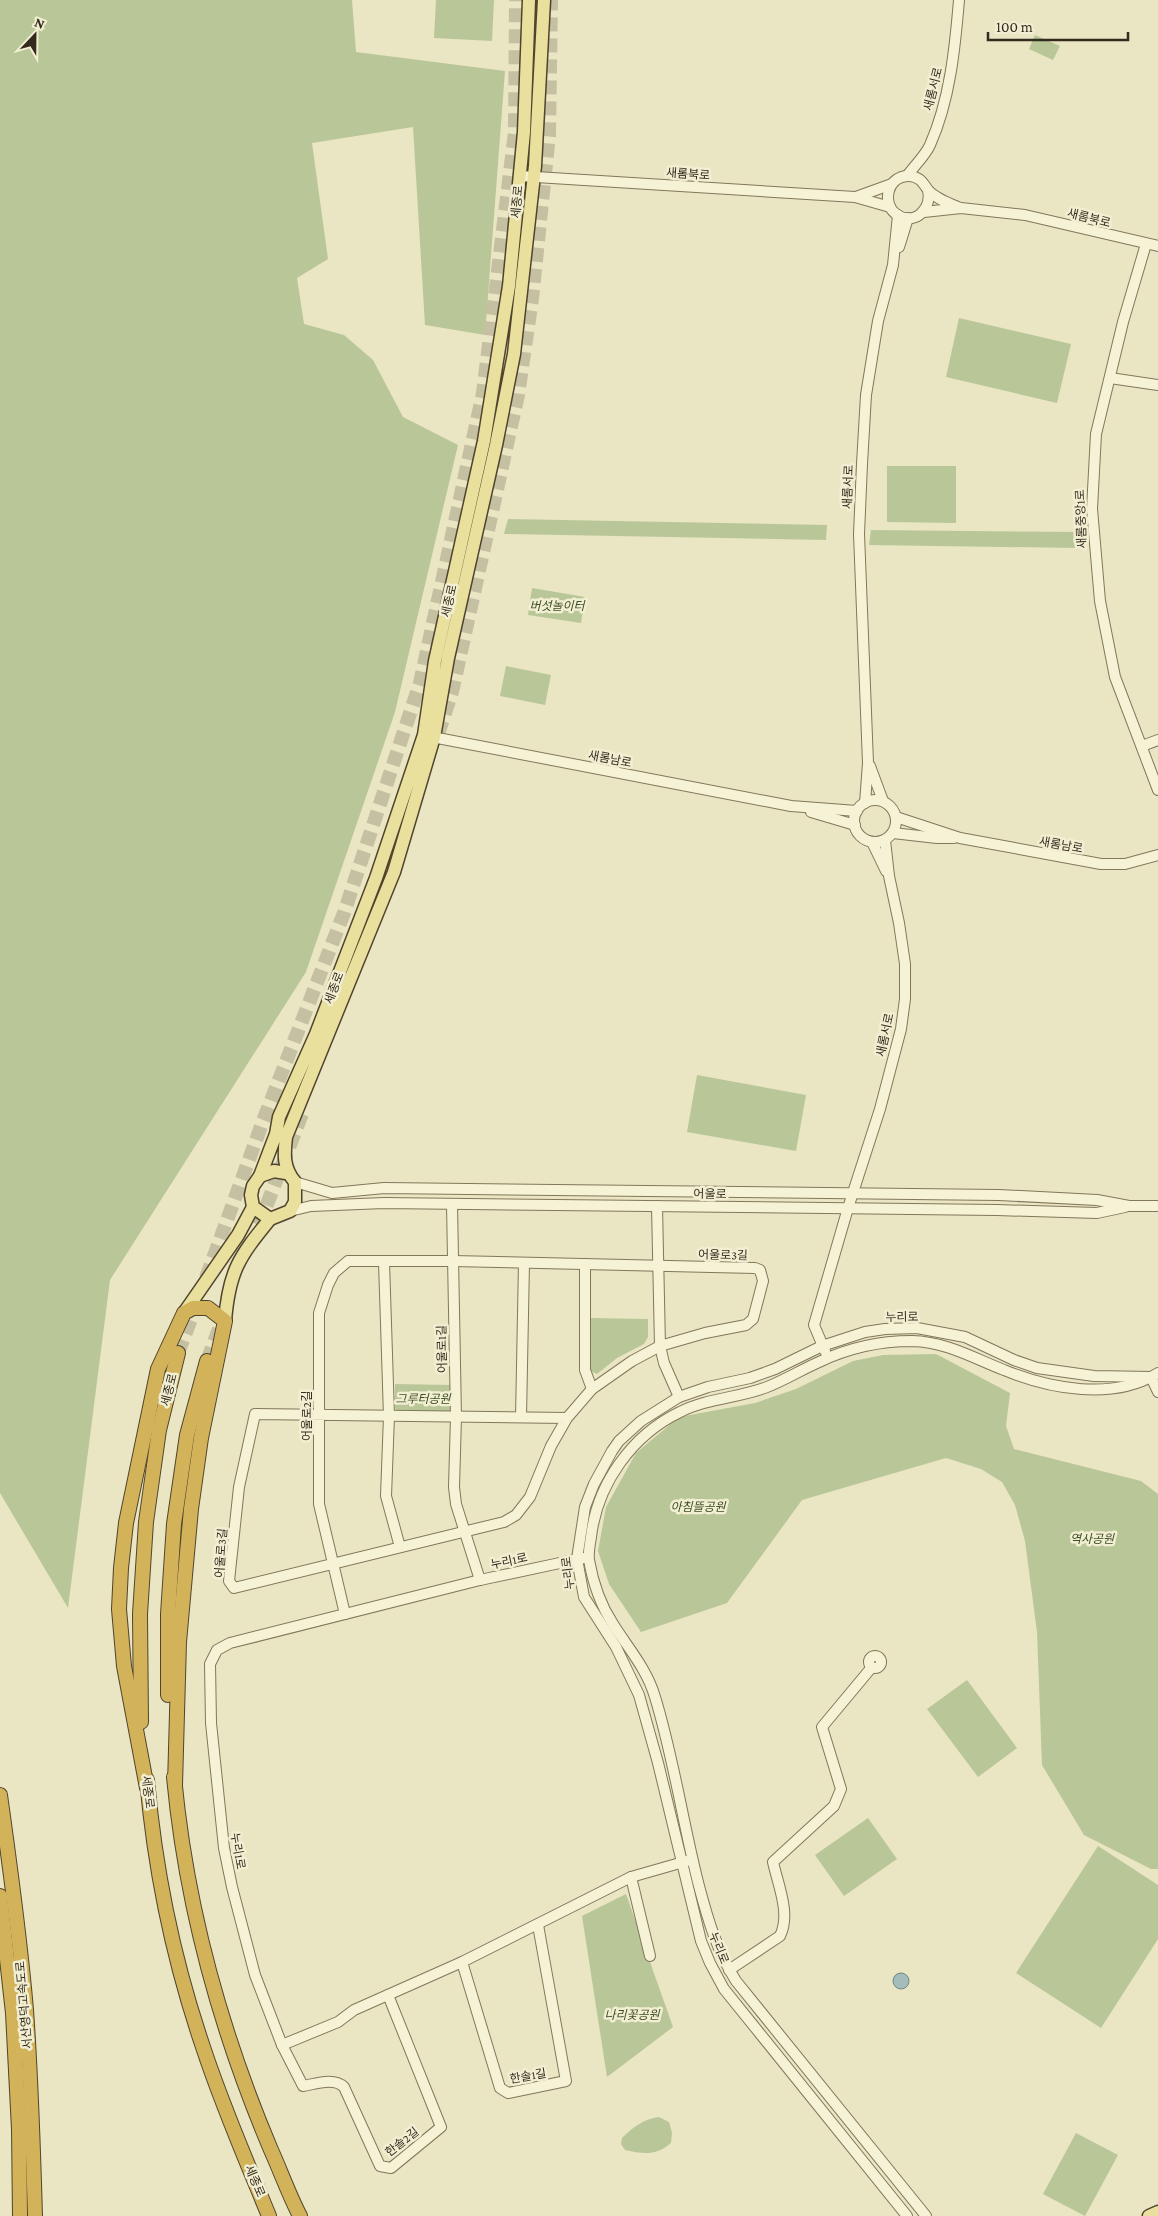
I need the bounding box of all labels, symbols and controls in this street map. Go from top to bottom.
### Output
north arrow [10,10,60,60]
scale bar [988,10,1128,42]
text: N [32,14,48,32]
text: 100 m [996,19,1033,35]
street label: 새롬서로 [921,66,945,112]
street label: 새롬북로 [665,165,711,183]
street label: 세종로 [509,185,525,219]
street label: 새롬북로 [1066,206,1112,230]
street label: 새롬서로 [840,465,856,509]
street label: 새롬중앙1로 [1073,489,1089,549]
street label: 세종로 [438,583,460,619]
park label: 버섯놀이터 [529,599,587,613]
street label: 새롬남로 [587,748,633,770]
street label: 새롬남로 [1038,834,1084,856]
street label: 세종로 [322,970,346,1006]
street label: 새롬서로 [874,1012,896,1058]
street label: 어울로 [693,1187,727,1201]
street label: 어울로3길 [698,1248,748,1262]
street label: 누리로 [885,1310,919,1324]
street label: 어울로1길 [435,1325,449,1373]
street label: 세종로 [158,1372,180,1408]
street label: 어울로2길 [300,1391,314,1441]
park label: 그루터공원 [395,1392,452,1406]
park label: 아침뜰공원 [670,1500,727,1514]
street label: 어울로3길 [212,1528,230,1578]
park label: 역사공원 [1070,1532,1115,1546]
street label: 누리1로 [489,1550,529,1572]
street label: 누리로 [559,1556,577,1590]
street label: 세종로 [139,1775,157,1809]
street label: 누리1로 [228,1832,248,1870]
street label: 누리로 [706,1930,732,1966]
street label: 서산영덕고속도로 [13,1960,35,2050]
park label: 나리꽃공원 [604,2008,661,2022]
street label: 한솔1길 [509,2066,547,2086]
street label: 한솔2길 [382,2125,422,2159]
street label: 세종로 [242,2163,268,2199]

